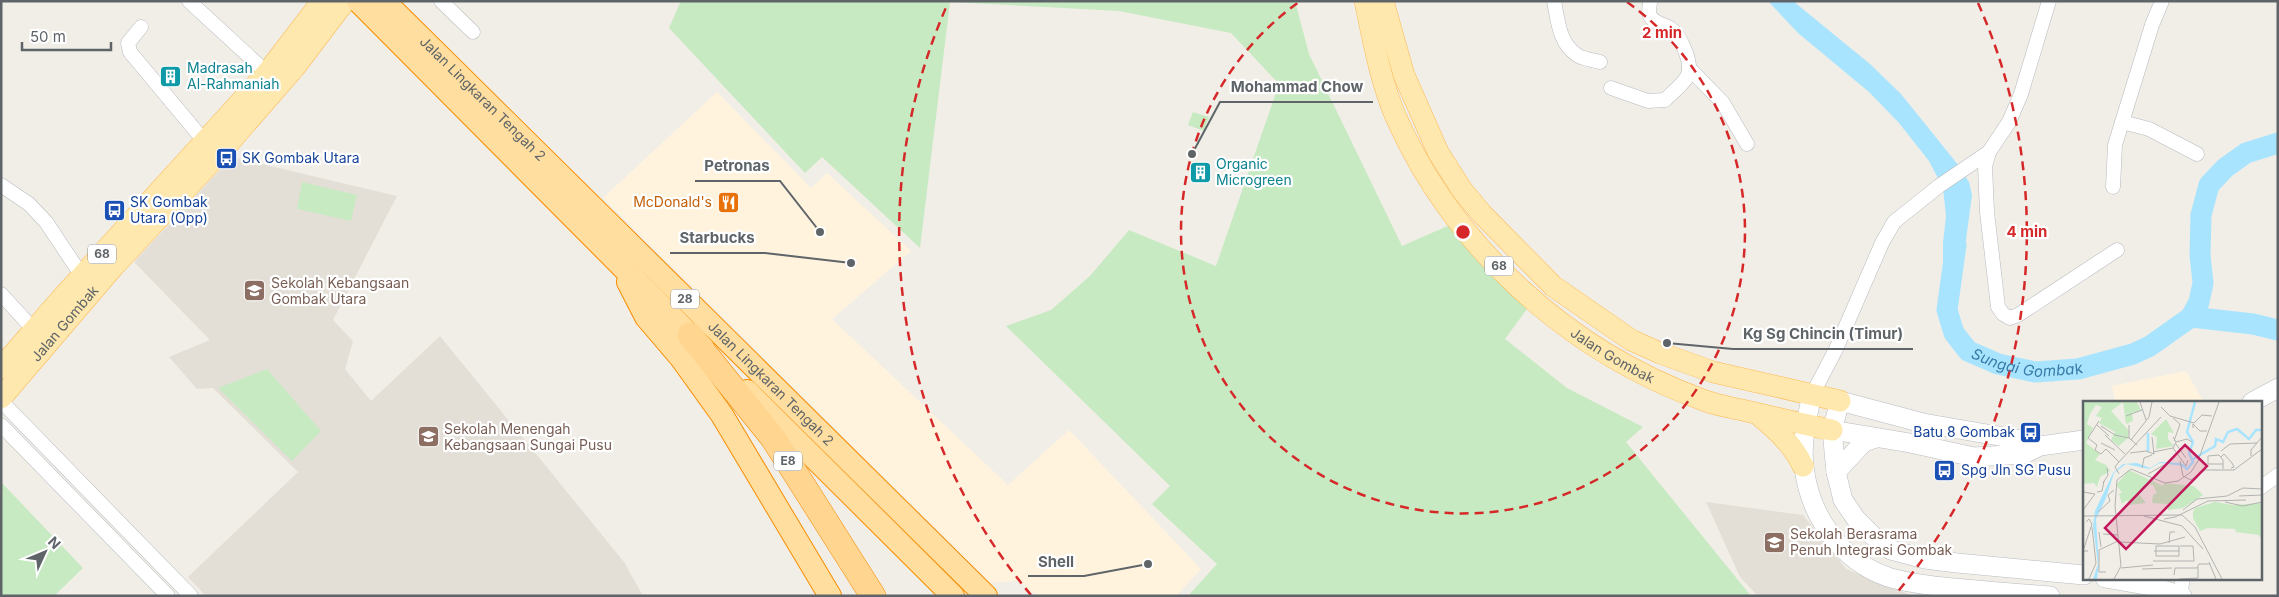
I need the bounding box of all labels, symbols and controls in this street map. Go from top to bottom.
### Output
scale bar [22,20,111,52]
text: 2 min [1642,23,1682,42]
text: 50 m [30,27,66,46]
street label: Jalan Lingkaran Tengah 2 [417,33,550,164]
place label: Madrasah Al-Rahmaniah [187,59,280,92]
building icon: Madrasah Al-Rahmaniah [159,64,183,88]
callout: Mohammad Chow [1220,72,1373,102]
text: Mohammad Chow [1231,77,1363,96]
bus stop icon: SK Gombak Utara [214,146,238,170]
place label: SK Gombak Utara [242,149,360,166]
callout: Petronas [695,151,780,181]
place label: Organic Microgreen [1216,155,1292,188]
text: Petronas [704,156,770,175]
building icon: Organic Microgreen [1188,160,1212,184]
restaurant icon: McDonald's [716,190,740,214]
place label: SK Gombak Utara (Opp) [130,193,208,226]
place label: McDonald's [633,193,712,210]
bus stop icon: SK Gombak Utara (Opp) [102,198,126,222]
text: 4 min [2007,222,2047,241]
callout: Starbucks [670,223,765,253]
centre of rings [1454,223,1472,241]
text: Starbucks [679,228,755,247]
road number: 68 [88,244,116,264]
road number: 68 [1485,256,1513,276]
place label: Sekolah Kebangsaan Gombak Utara [271,274,409,307]
school or university icon: Sekolah Kebangsaan Gombak Utara [243,279,267,303]
street label: Jalan Gombak [27,281,102,365]
road number: 28 [671,290,699,308]
street label: Jalan Lingkaran Tengah 2 [705,317,838,449]
callout: Kg Sg Chincin (Timur) [1733,319,1913,349]
street label: Jalan Gombak [1568,324,1658,387]
text: Kg Sg Chincin (Timur) [1743,324,1903,343]
water label: Sungai Gombak [1969,344,2086,381]
inset map [2083,401,2262,580]
place label: Sekolah Menengah Kebangsaan Sungai Pusu [444,420,612,453]
bus stop icon: Batu 8 Gombak [2019,420,2043,444]
place label: Batu 8 Gombak [1913,423,2015,440]
school or university icon: Sekolah Menengah Kebangsaan Sungai Pusu [416,425,440,449]
road number: E8 [774,452,802,471]
bus stop icon: Spg Jln SG Pusu [1933,458,1957,482]
place label: Spg Jln SG Pusu [1961,461,2071,478]
place label: Sekolah Berasrama Penuh Integrasi Gombak [1790,525,1953,558]
north arrow [20,527,70,577]
school or university icon: Sekolah Berasrama Penuh Integrasi Gombak [1762,530,1786,554]
text: N [45,533,65,552]
callout: Shell [1028,546,1084,576]
text: Shell [1038,552,1074,571]

